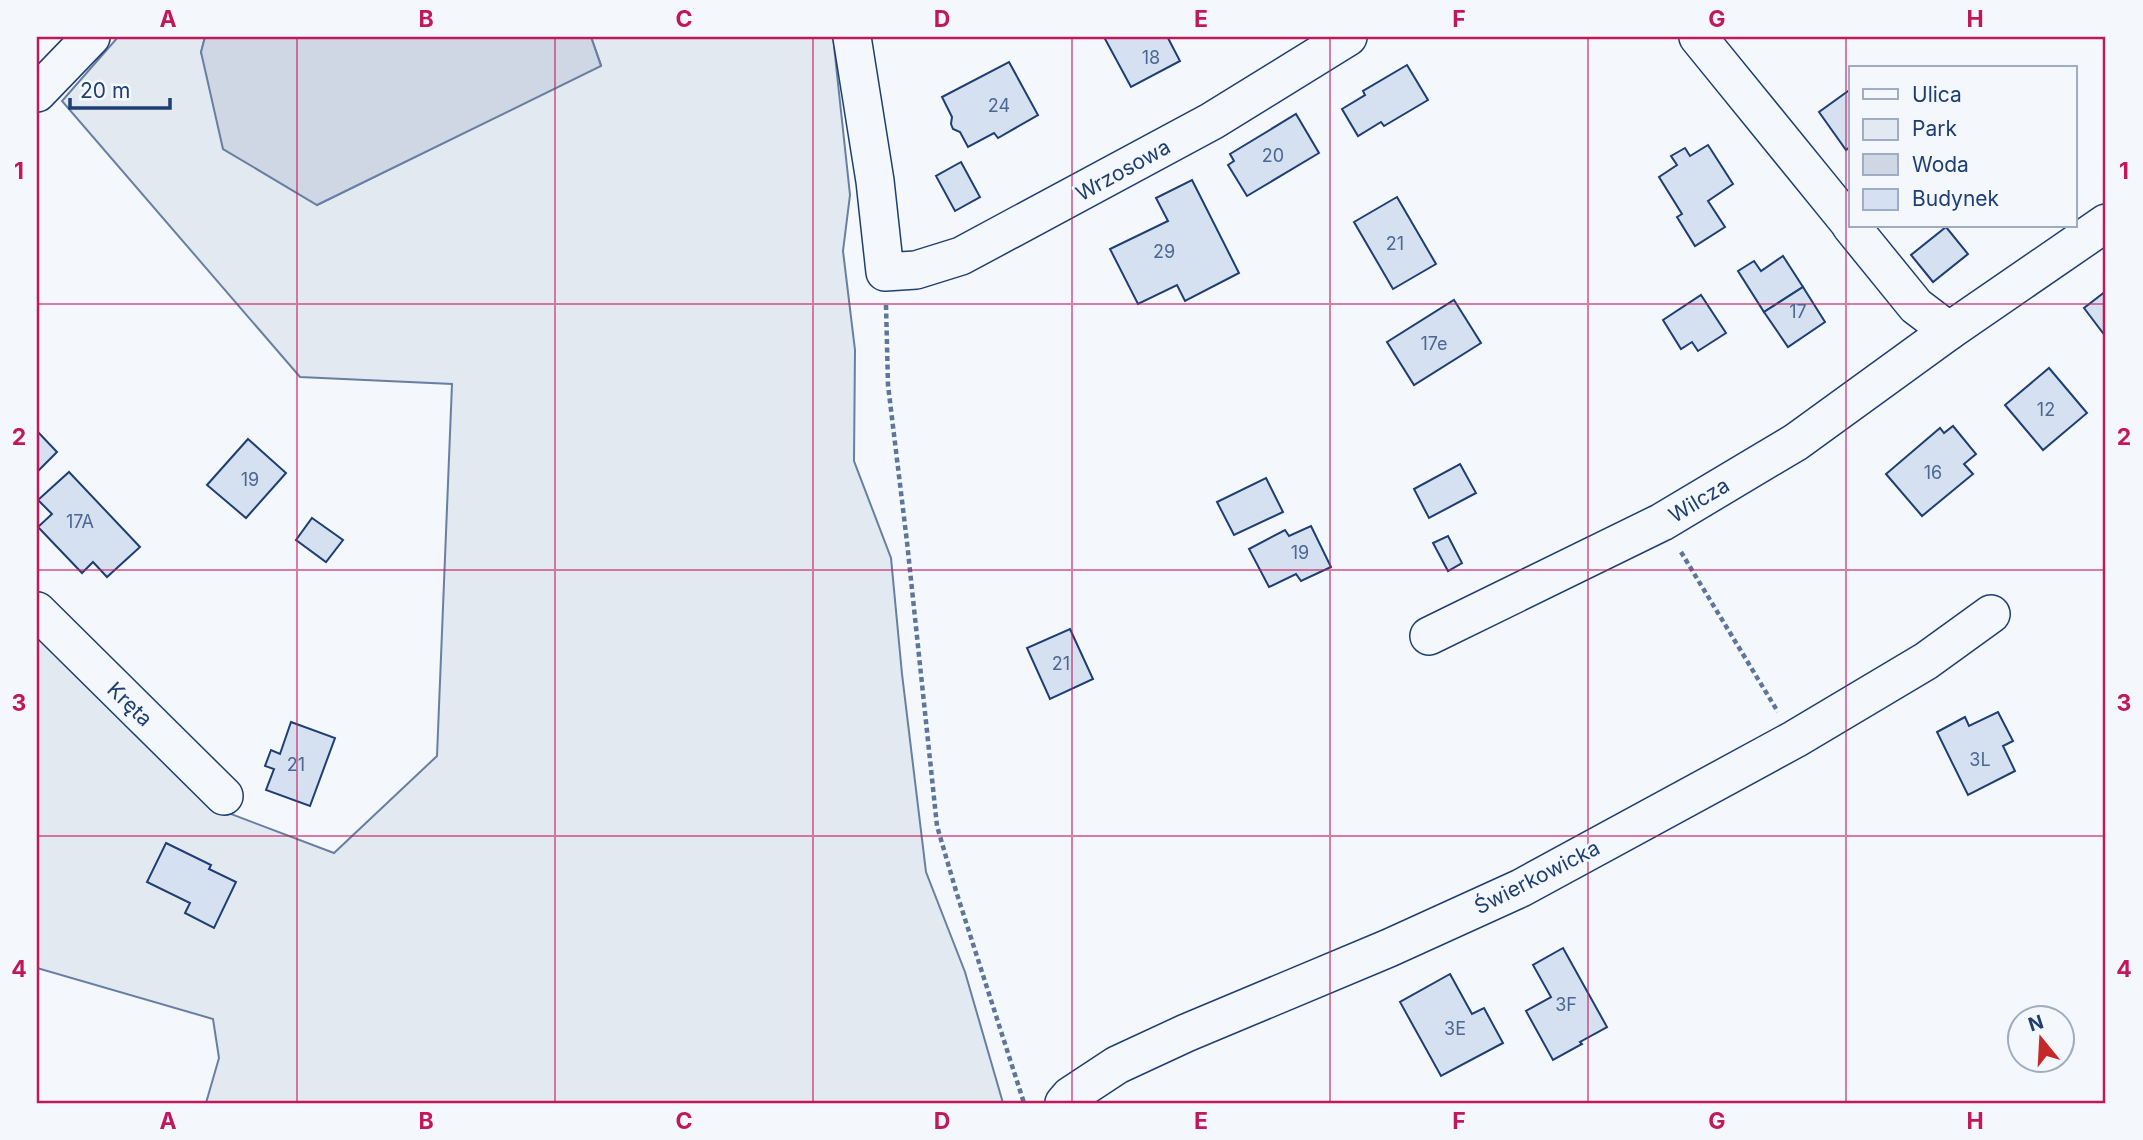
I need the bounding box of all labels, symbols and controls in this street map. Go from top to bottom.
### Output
text: A [159,5,177,33]
text: B [418,5,434,33]
text: C [675,5,693,33]
text: D [934,5,950,33]
text: E [1194,5,1208,33]
text: F [1452,5,1466,33]
text: G [1708,5,1726,33]
text: H [1966,5,1984,33]
house number: 18 [1142,47,1160,68]
scale bar [70,66,170,110]
legend [1849,66,2076,228]
text: 20 m [80,78,130,103]
text: Ulica [1912,82,1962,107]
house number: 24 [988,95,1010,116]
text: Park [1912,116,1957,141]
street label: Wrzosowa [1071,134,1175,206]
house number: 20 [1262,145,1284,166]
text: Woda [1912,152,1969,177]
text: 1 [14,157,24,185]
text: 1 [2119,157,2129,185]
text: Budynek [1912,186,2000,211]
house number: 21 [1386,233,1404,254]
house number: 29 [1153,241,1175,262]
house number: 17 [1789,301,1807,322]
house number: 17e [1420,333,1448,354]
house number: 12 [2037,399,2055,420]
text: 2 [12,423,26,451]
text: 2 [2117,423,2131,451]
house number: 16 [1924,462,1942,483]
house number: 19 [241,469,259,490]
street label: Wilcza [1664,472,1734,528]
house number: 17A [66,511,94,532]
house number: 19 [1291,542,1309,563]
house number: 21 [1052,653,1070,674]
street label: Kręta [102,677,158,731]
text: 3 [12,689,26,717]
text: 3 [2117,689,2131,717]
house number: 3L [1969,749,1991,770]
house number: 21 [287,754,305,775]
street label: Świerkowicka [1470,834,1604,919]
text: 4 [11,955,27,983]
text: 4 [2116,955,2132,983]
house number: 3F [1555,994,1577,1015]
north arrow [2007,1004,2076,1074]
text: N [2025,1010,2046,1036]
house number: 3E [1444,1018,1466,1039]
text: A [159,1107,177,1135]
text: B [418,1107,434,1135]
text: C [675,1107,693,1135]
text: D [934,1107,950,1135]
text: E [1194,1107,1208,1135]
text: F [1452,1107,1466,1135]
text: G [1708,1107,1726,1135]
text: H [1966,1107,1984,1135]

